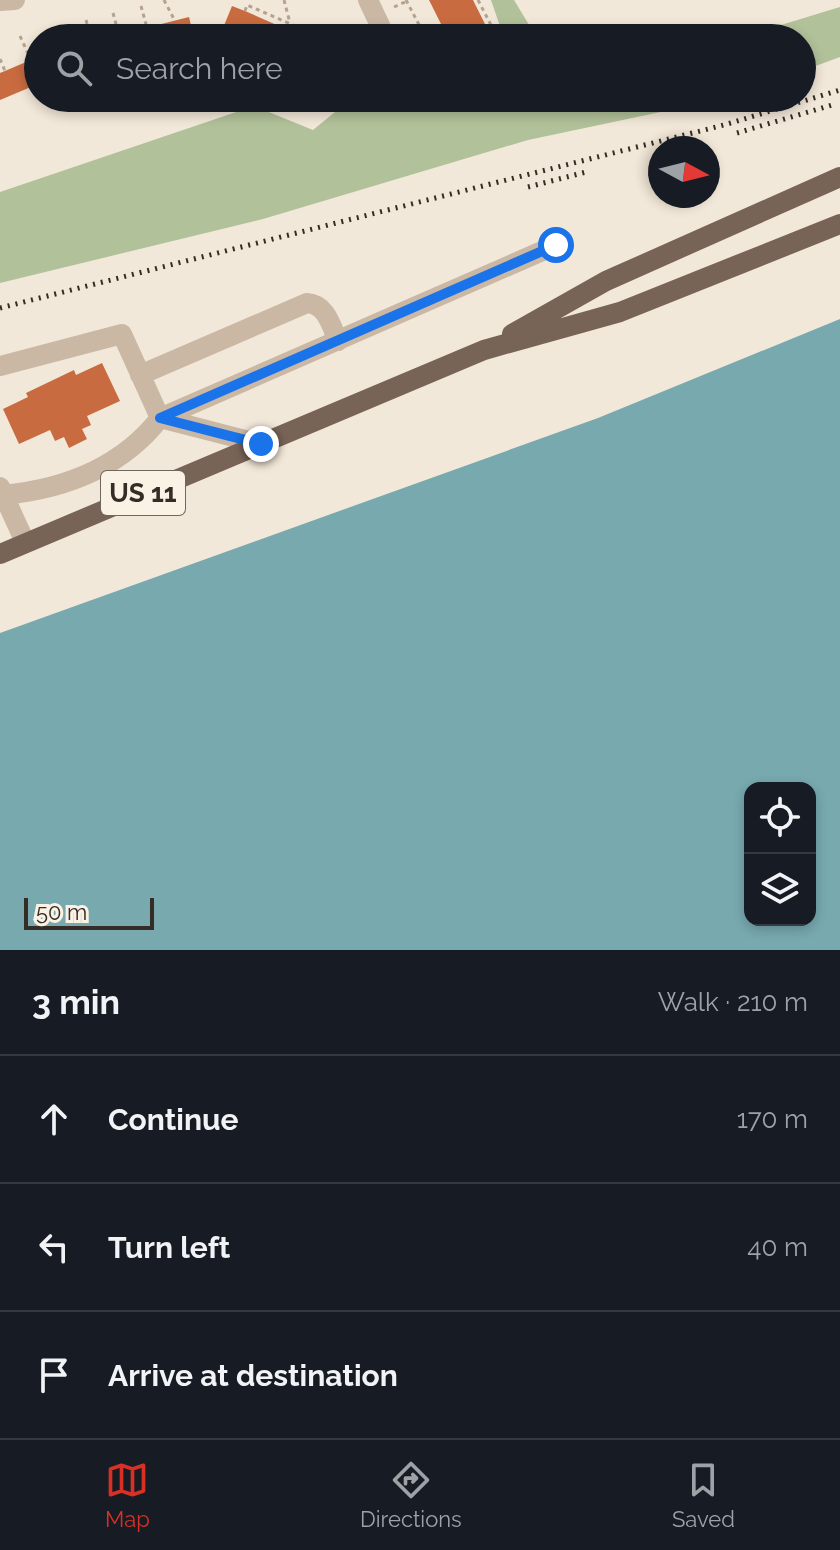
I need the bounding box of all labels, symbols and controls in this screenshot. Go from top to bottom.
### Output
search box [24,24,816,112]
icon: search [52,46,96,90]
text: Search here [116,51,283,86]
north arrow [648,136,720,208]
route start [538,227,574,263]
route end [243,426,279,462]
road number: US 11 [101,471,185,515]
map controls [744,782,816,926]
button: locate [744,782,816,854]
button: layers [744,854,816,926]
scale bar [24,894,154,930]
text: 50 m [36,899,87,925]
text: 3 min [32,982,120,1022]
text: Walk · 210 m [658,987,808,1017]
icon: ahead [32,1097,76,1141]
text: Continue [108,1102,239,1137]
text: 170 m [737,1104,808,1134]
icon: left [32,1225,76,1269]
text: Turn left [108,1230,230,1265]
text: 40 m [747,1232,808,1262]
icon: arrive [32,1353,76,1397]
text: Arrive at destination [108,1358,398,1393]
tab: Map [105,1458,150,1532]
tab: Directions [360,1458,462,1532]
tab: Saved [672,1458,735,1532]

